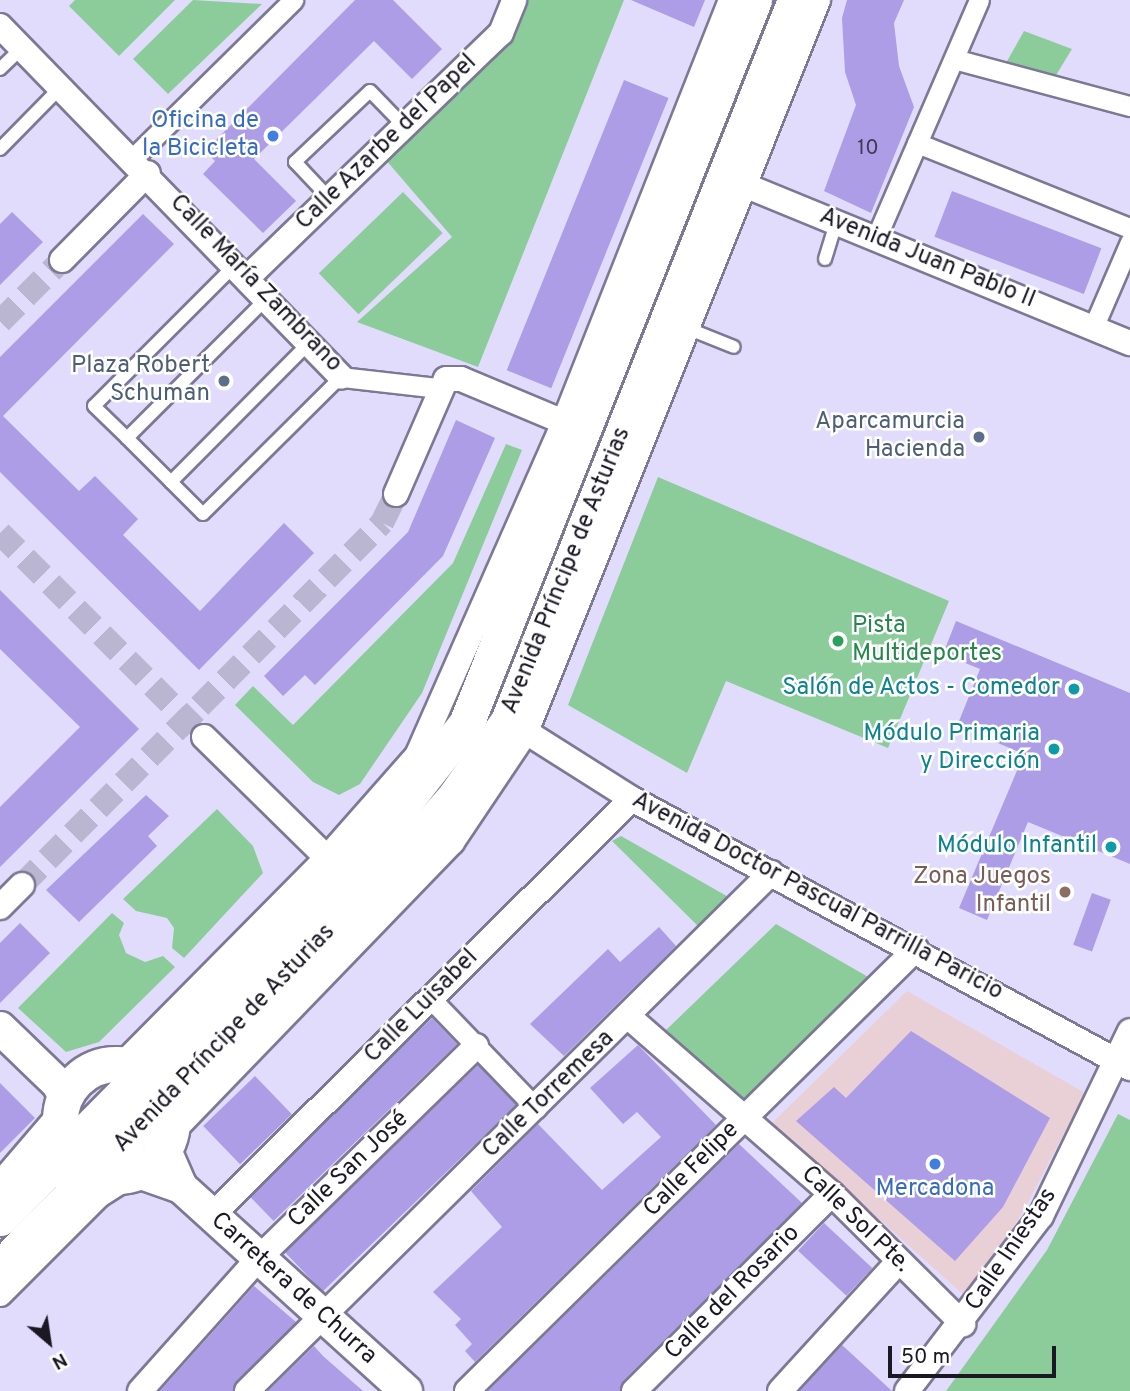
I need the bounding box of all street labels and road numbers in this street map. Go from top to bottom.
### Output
street label: Calle Azarbe del Papel [290,49,484,237]
street label: Calle María Zambrano [163,189,347,379]
street label: Avenida Juan Pablo II [815,203,1039,315]
street label: Avenida Príncipe de Asturias [496,423,638,719]
street label: Avenida Doctor Pascual Parrilla Paricio [627,787,1007,1007]
street label: Avenida Príncipe de Asturias [108,918,342,1160]
street label: Calle Luisabel [359,944,485,1070]
street label: Calle Torremesa [477,1025,621,1165]
street label: Calle San José [283,1105,415,1235]
street label: Calle Felipe [638,1116,746,1224]
street label: Calle Sol Pte. [794,1161,916,1279]
street label: Calle Iniestas [960,1183,1064,1317]
street label: Carretera de Churra [204,1207,382,1371]
street label: Calle del Rosario [660,1220,806,1366]

